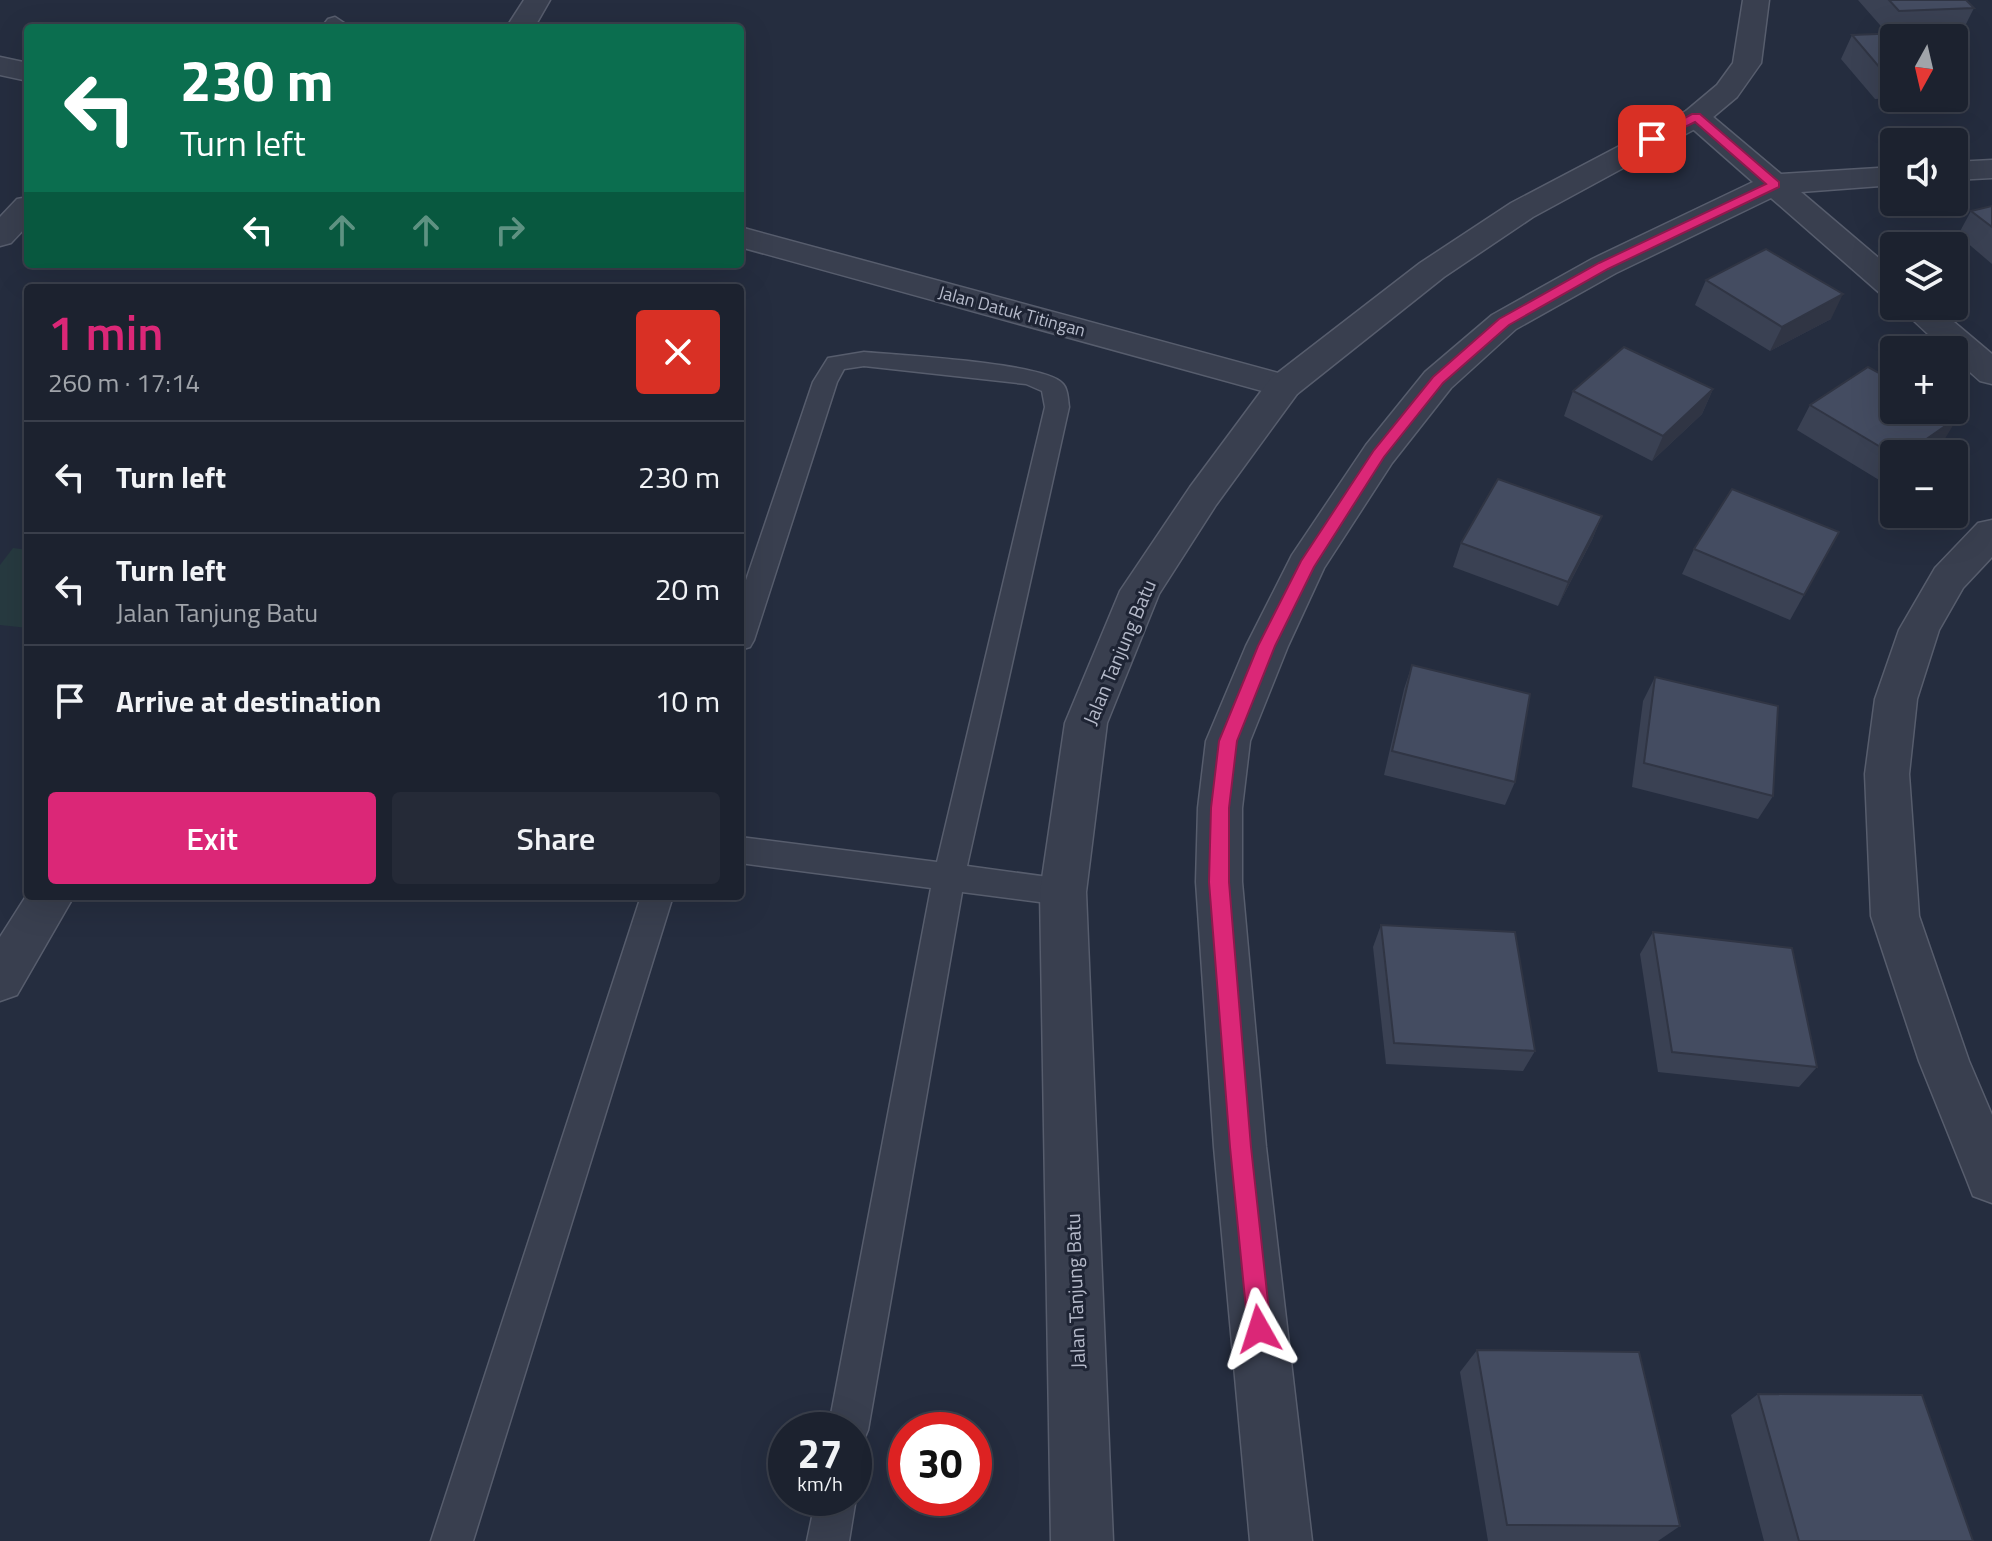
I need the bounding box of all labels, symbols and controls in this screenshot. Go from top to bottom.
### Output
north arrow [1880,24,1968,112]
map controls [1880,24,1968,528]
text: 230 m [180,38,333,123]
icon: left [48,56,152,160]
pin [1618,105,1686,173]
text: Turn left [180,115,306,170]
icon: arrive [1630,117,1674,161]
button: sound [1880,128,1968,216]
icon: left [236,208,280,252]
icon: ahead [320,208,364,252]
icon: ahead [404,208,448,252]
icon: right [488,208,532,252]
button: layers [1880,232,1968,320]
street label: Jalan Datuk Titingan [935,278,1089,344]
text: 1 min [48,296,163,369]
button: close [636,310,720,394]
button: + [1880,336,1968,424]
text: 260 m · 17:14 [48,363,200,402]
button: − [1880,440,1968,528]
text: Turn left [116,454,226,500]
text: 230 m [638,454,720,500]
icon: left [48,455,92,499]
text: Turn left [116,547,226,593]
text: 20 m [655,566,720,612]
icon: left [48,567,92,611]
street label: Jalan Tanjung Batu [1074,574,1164,730]
text: Jalan Tanjung Batu [116,593,318,632]
text: Arrive at destination [116,678,381,724]
text: 10 m [655,678,720,724]
icon: arrive [48,679,92,723]
button: Exit [48,792,376,884]
button: Share [392,792,720,884]
street label: Jalan Tanjung Batu [1057,1213,1093,1369]
position arrow [1217,1287,1301,1371]
speed limit sign: 30 [888,1412,992,1516]
text: 27 [798,1423,842,1484]
text: km/h [797,1468,843,1499]

